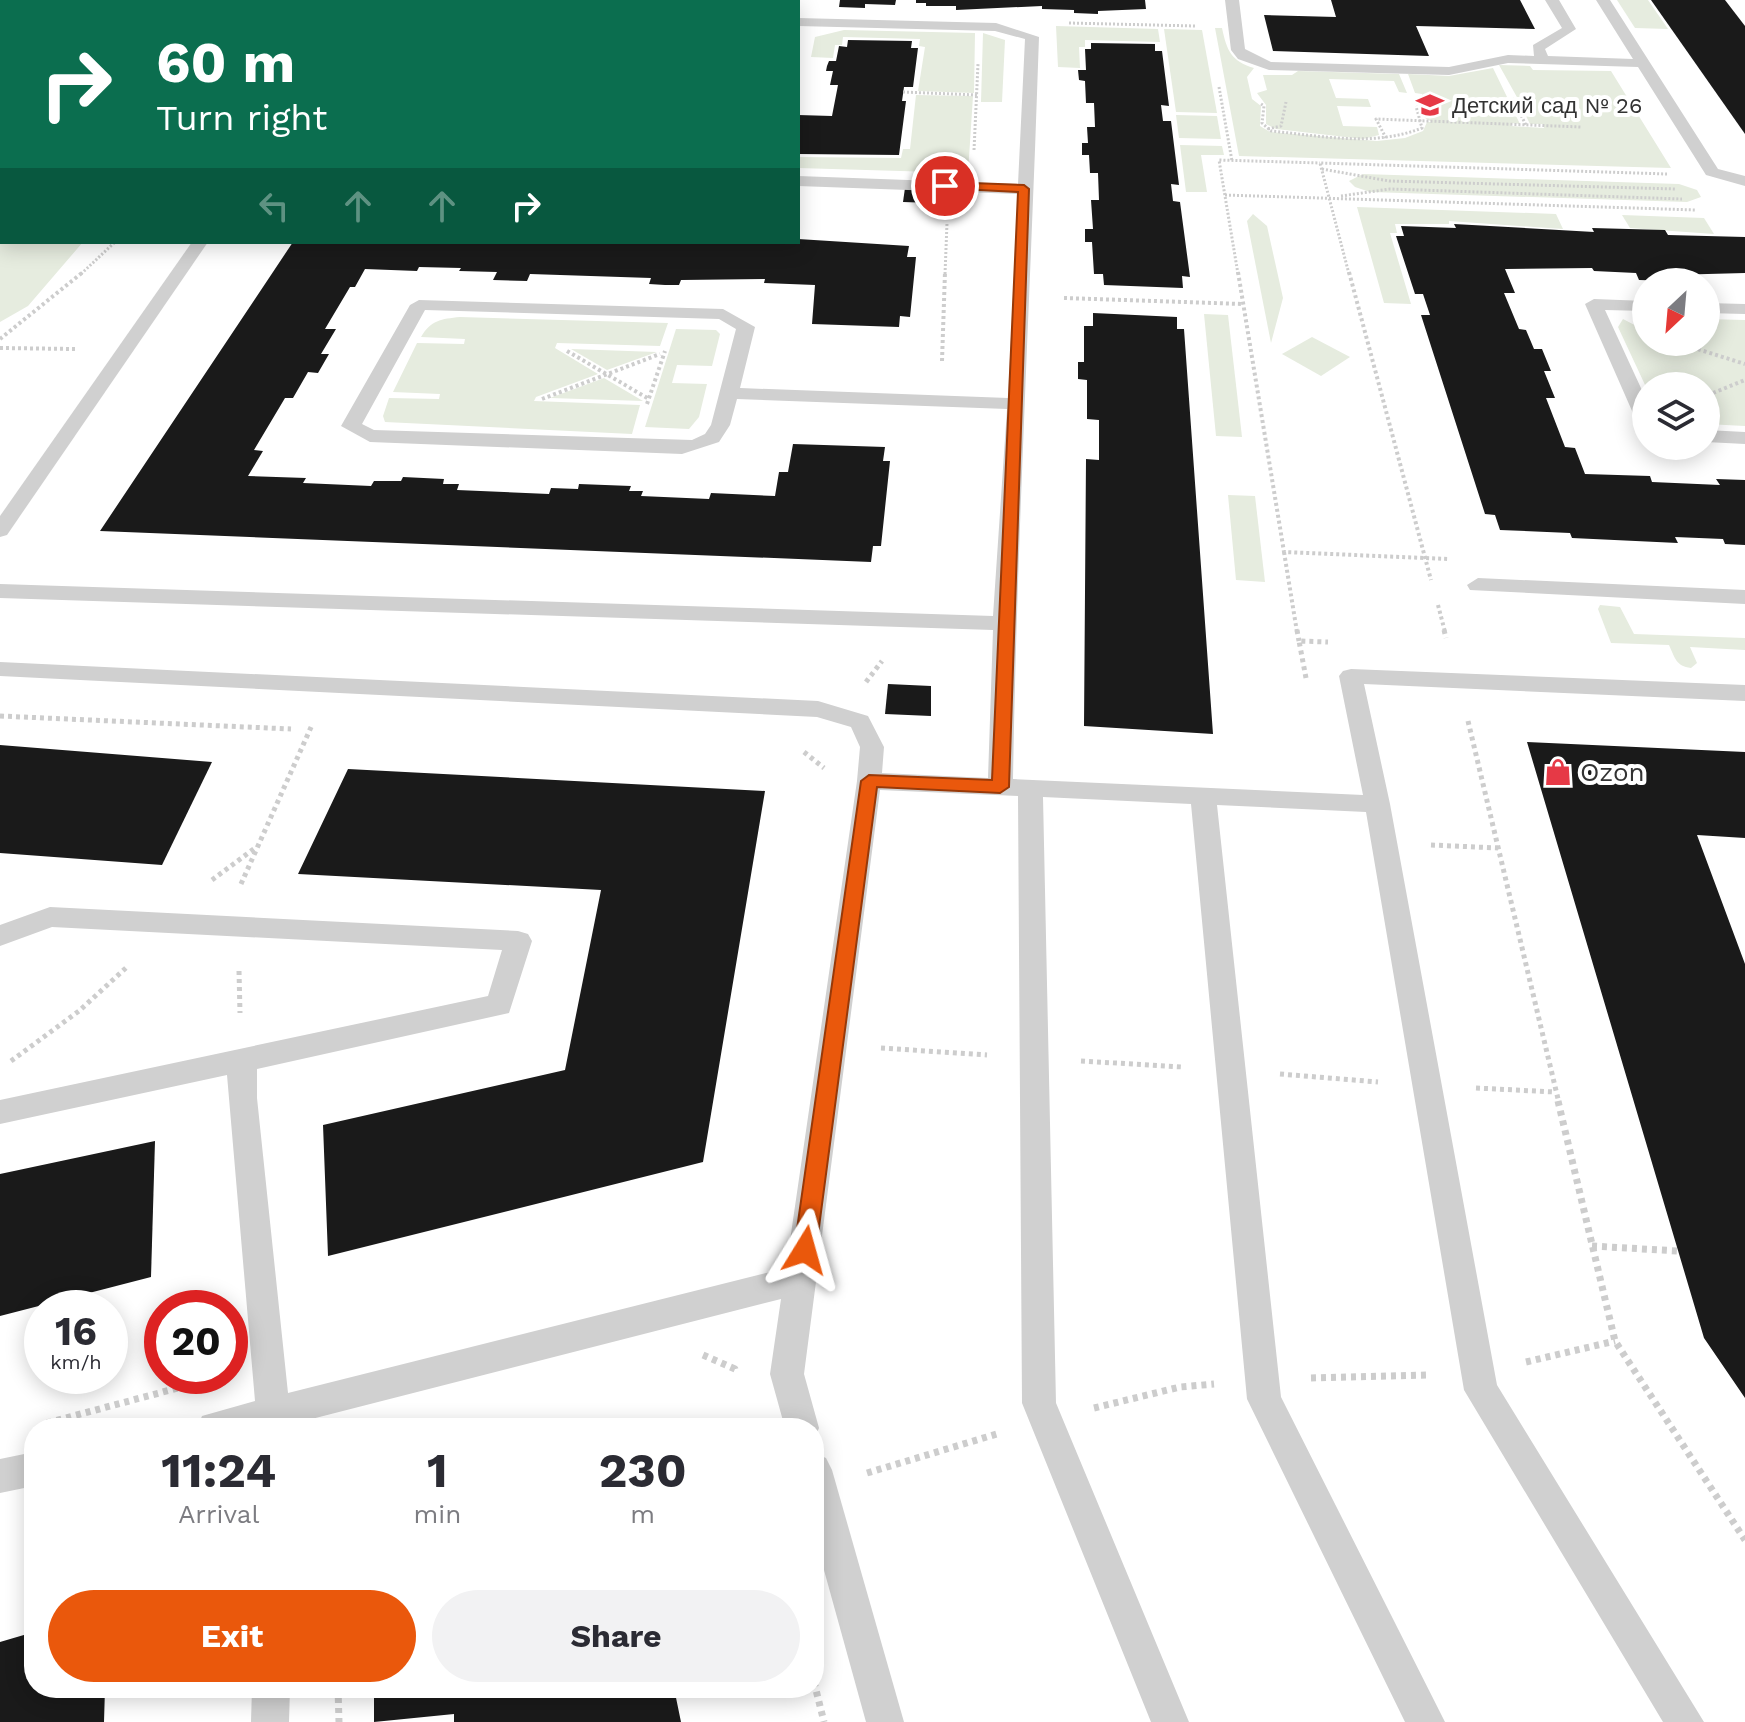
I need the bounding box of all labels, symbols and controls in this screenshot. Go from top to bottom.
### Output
text: 60 m [156,30,295,96]
icon: right [24,32,128,136]
school or university icon: Детский сад № 26 [1415,90,1445,120]
place label: Детский сад № 26 [1452,93,1642,118]
text: Turn right [156,97,327,139]
pin [911,152,979,220]
icon: arrive [923,164,967,208]
icon: left [252,184,296,228]
icon: ahead [336,184,380,228]
icon: ahead [420,184,464,228]
icon: right [504,184,548,228]
north arrow [1632,268,1720,356]
map controls [1632,268,1720,460]
button: layers [1632,372,1720,460]
shop icon: Ozon [1543,757,1573,787]
place label: Ozon [1580,757,1645,787]
position arrow [763,1208,847,1292]
speed limit sign: 20 [144,1290,248,1394]
text: 16 [55,1308,97,1355]
text: km/h [50,1350,102,1374]
text: 11:24 [161,1442,276,1499]
text: 1 [427,1442,448,1499]
text: 230 [599,1442,687,1499]
text: Arrival [178,1499,259,1529]
text: min [414,1499,461,1529]
text: m [630,1499,655,1529]
button: Exit [48,1590,416,1682]
button: Share [432,1590,800,1682]

